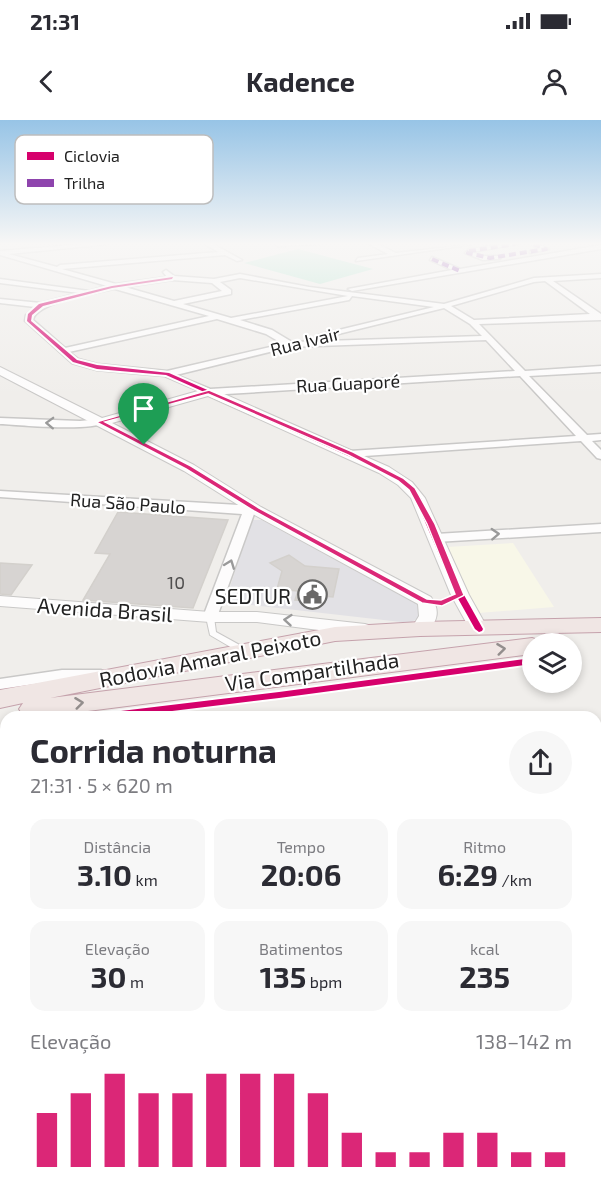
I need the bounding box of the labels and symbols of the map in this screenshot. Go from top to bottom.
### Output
legend [15,135,213,204]
text: Ciclovia [64,146,120,165]
text: Trilha [64,173,105,192]
street label: Rua Ivair [268,322,342,360]
street label: Rua Guaporé [295,369,401,397]
pin [118,383,169,445]
one-way arrow [45,417,54,429]
street label: Rua São Paulo [69,488,187,518]
one-way arrow [490,528,499,541]
one-way arrow [222,559,235,570]
house number: 10 [167,571,185,593]
public building icon: SEDTUR [296,579,328,611]
place label: SEDTUR [215,583,291,608]
street label: Avenida Brasil [36,592,174,626]
one-way arrow [283,614,292,627]
street label: Rodovia Amaral Peixoto [97,624,323,692]
one-way arrow [497,643,506,656]
street label: Via Compartilhada [223,646,401,696]
one-way arrow [74,697,83,710]

